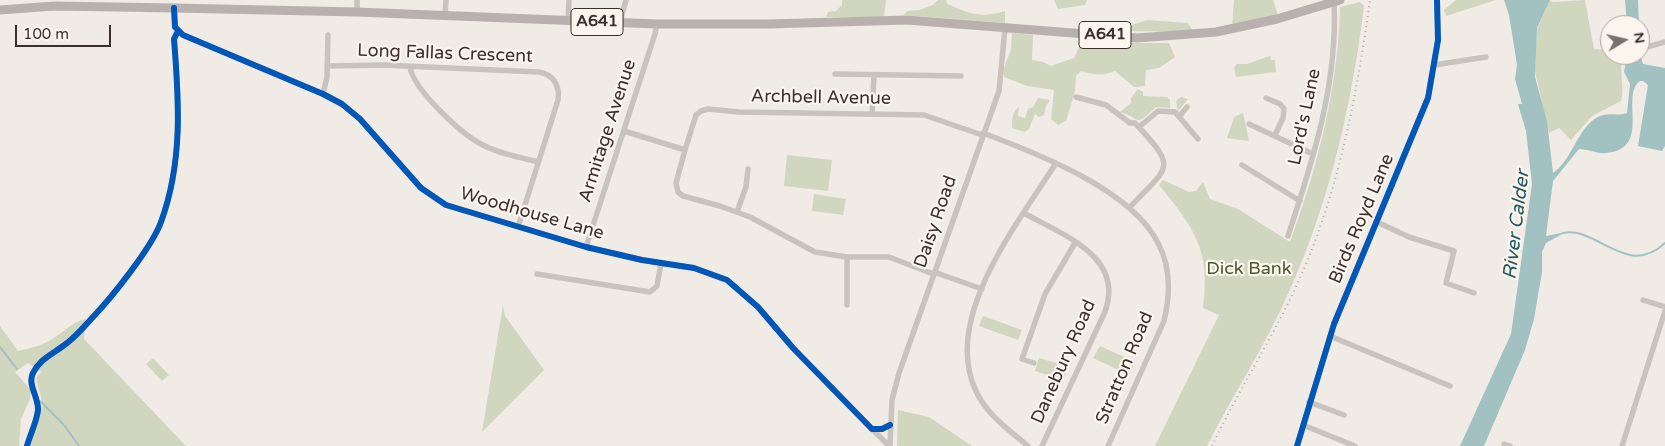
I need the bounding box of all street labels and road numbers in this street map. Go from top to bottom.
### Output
road number: A641 [571,8,623,36]
road number: A641 [1079,22,1131,48]
street label: Long Fallas Crescent [357,40,533,68]
street label: Armitage Avenue [575,57,641,205]
street label: Lord's Lane [1284,67,1326,167]
street label: Archbell Avenue [751,86,891,110]
street label: Birds Royd Lane [1325,151,1399,287]
street label: Daisy Road [910,173,962,271]
street label: Woodhouse Lane [458,183,606,245]
street label: Danebury Road [1027,297,1101,427]
street label: Stratton Road [1092,309,1158,427]

